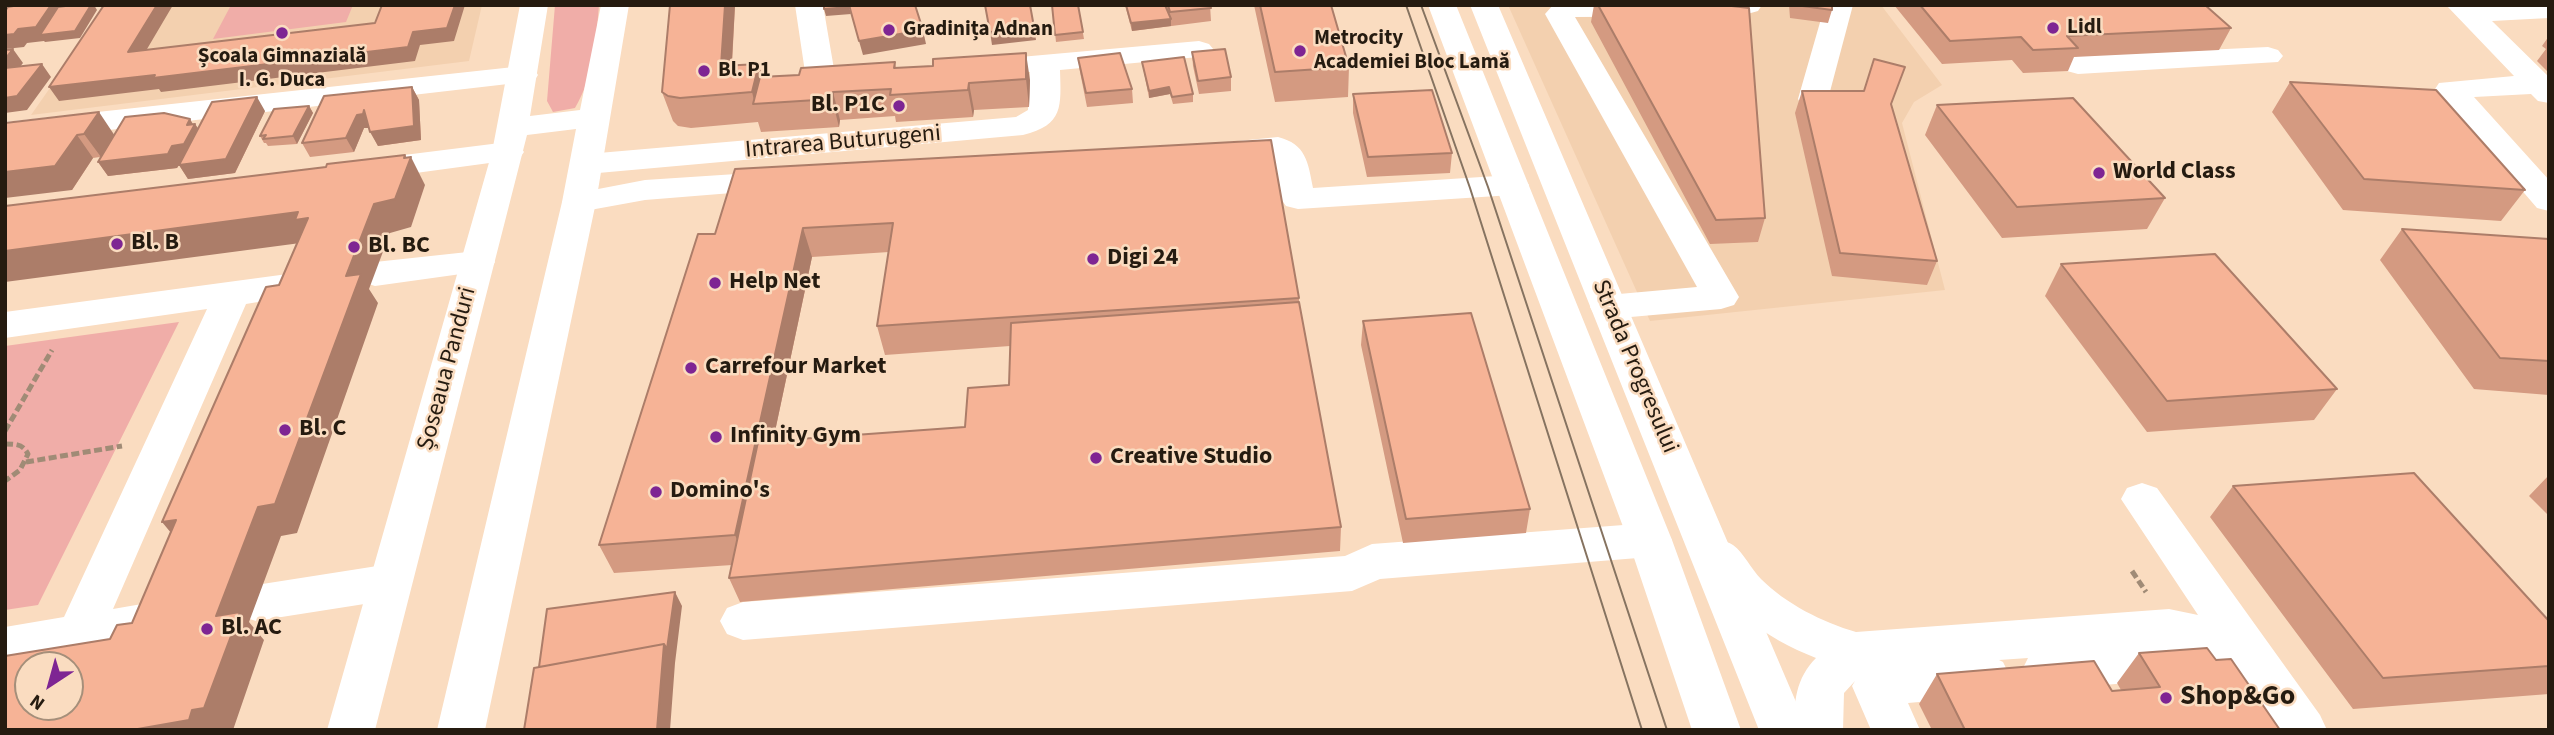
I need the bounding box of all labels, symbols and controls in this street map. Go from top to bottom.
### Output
place label: Lidl [2067,15,2102,41]
place label: Gradinița Adnan [903,17,1053,43]
marker: Lidl [2045,20,2061,36]
marker: Gradinița Adnan [881,22,897,38]
marker: Școala Gimnazială I. G. Duca [274,25,290,41]
place label: Metrocity Academiei Bloc Lamă [1314,26,1510,76]
marker: Metrocity Academiei Bloc Lamă [1292,43,1308,59]
place label: Școala Gimnazială I. G. Duca [198,44,366,94]
place label: Bl. P1 [718,58,771,84]
marker: Bl. P1 [696,63,712,79]
place label: Bl. P1C [811,92,885,120]
marker: Bl. P1C [891,98,907,114]
street label: Intrarea Buturugeni [744,120,942,166]
place label: World Class [2113,159,2236,187]
marker: World Class [2091,165,2107,181]
place label: Bl. B [131,230,179,258]
place label: Bl. BC [368,233,430,261]
marker: Bl. B [109,236,125,252]
marker: Bl. BC [346,239,362,255]
place label: Digi 24 [1107,245,1178,273]
marker: Digi 24 [1085,251,1101,267]
place label: Help Net [729,269,820,297]
marker: Help Net [707,275,723,291]
street label: Strada Progresului [1585,276,1683,458]
street label: Șoseaua Panduri [412,284,484,454]
place label: Carrefour Market [705,354,886,382]
marker: Carrefour Market [683,360,699,376]
place label: Bl. C [299,416,346,444]
marker: Bl. C [277,422,293,438]
place label: Infinity Gym [730,423,861,451]
marker: Infinity Gym [708,429,724,445]
place label: Creative Studio [1110,444,1272,472]
marker: Creative Studio [1088,450,1104,466]
place label: Domino's [670,478,770,506]
marker: Domino's [648,484,664,500]
place label: Bl. AC [221,615,282,643]
marker: Bl. AC [199,621,215,637]
north arrow [14,651,84,721]
place label: Shop&Go [2180,681,2295,715]
text: N [24,687,51,716]
marker: Shop&Go [2158,690,2174,706]

